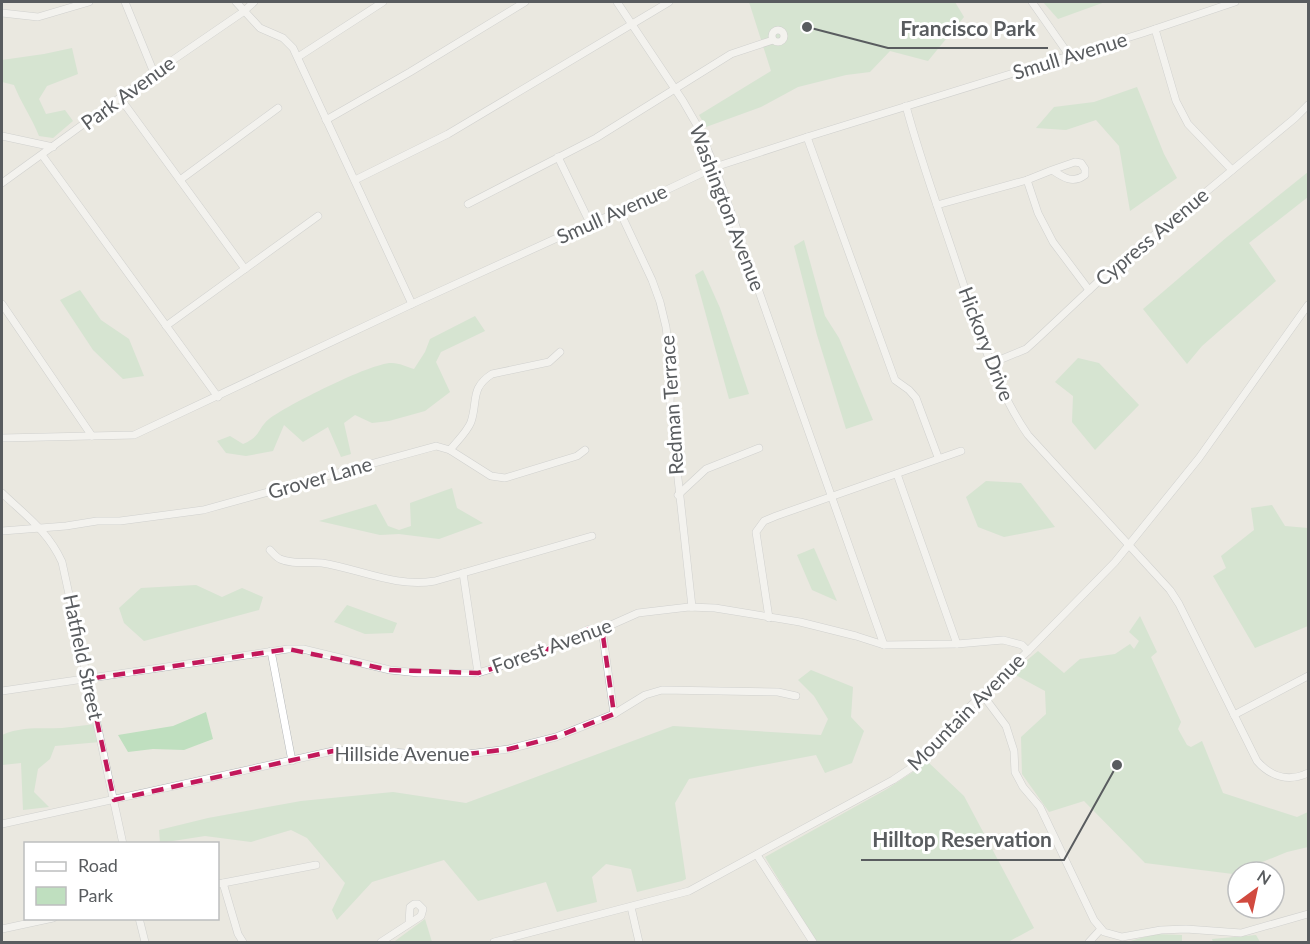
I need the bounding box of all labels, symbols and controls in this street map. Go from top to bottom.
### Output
callout: Francisco Park [888,9,1048,48]
text: Francisco Park [900,15,1036,40]
street label: Smull Avenue [1010,26,1130,84]
street label: Park Avenue [76,50,179,134]
street label: Washington Avenue [685,121,771,294]
street label: Smull Avenue [553,178,671,248]
street label: Cypress Avenue [1090,182,1213,290]
street label: Hickory Drive [954,283,1020,404]
street label: Redman Terrace [654,334,688,476]
street label: Grover Lane [265,451,374,503]
street label: Hatfield Street [59,592,109,722]
street label: Forest Avenue [488,612,615,678]
street label: Mountain Avenue [902,648,1029,775]
street label: Hillside Avenue [334,741,470,765]
callout: Hilltop Reservation [861,821,1064,860]
text: Hilltop Reservation [872,826,1052,851]
legend [24,842,219,920]
text: Road [78,854,118,876]
north arrow [1226,860,1286,920]
text: N [1254,866,1275,888]
text: Park [78,884,114,906]

